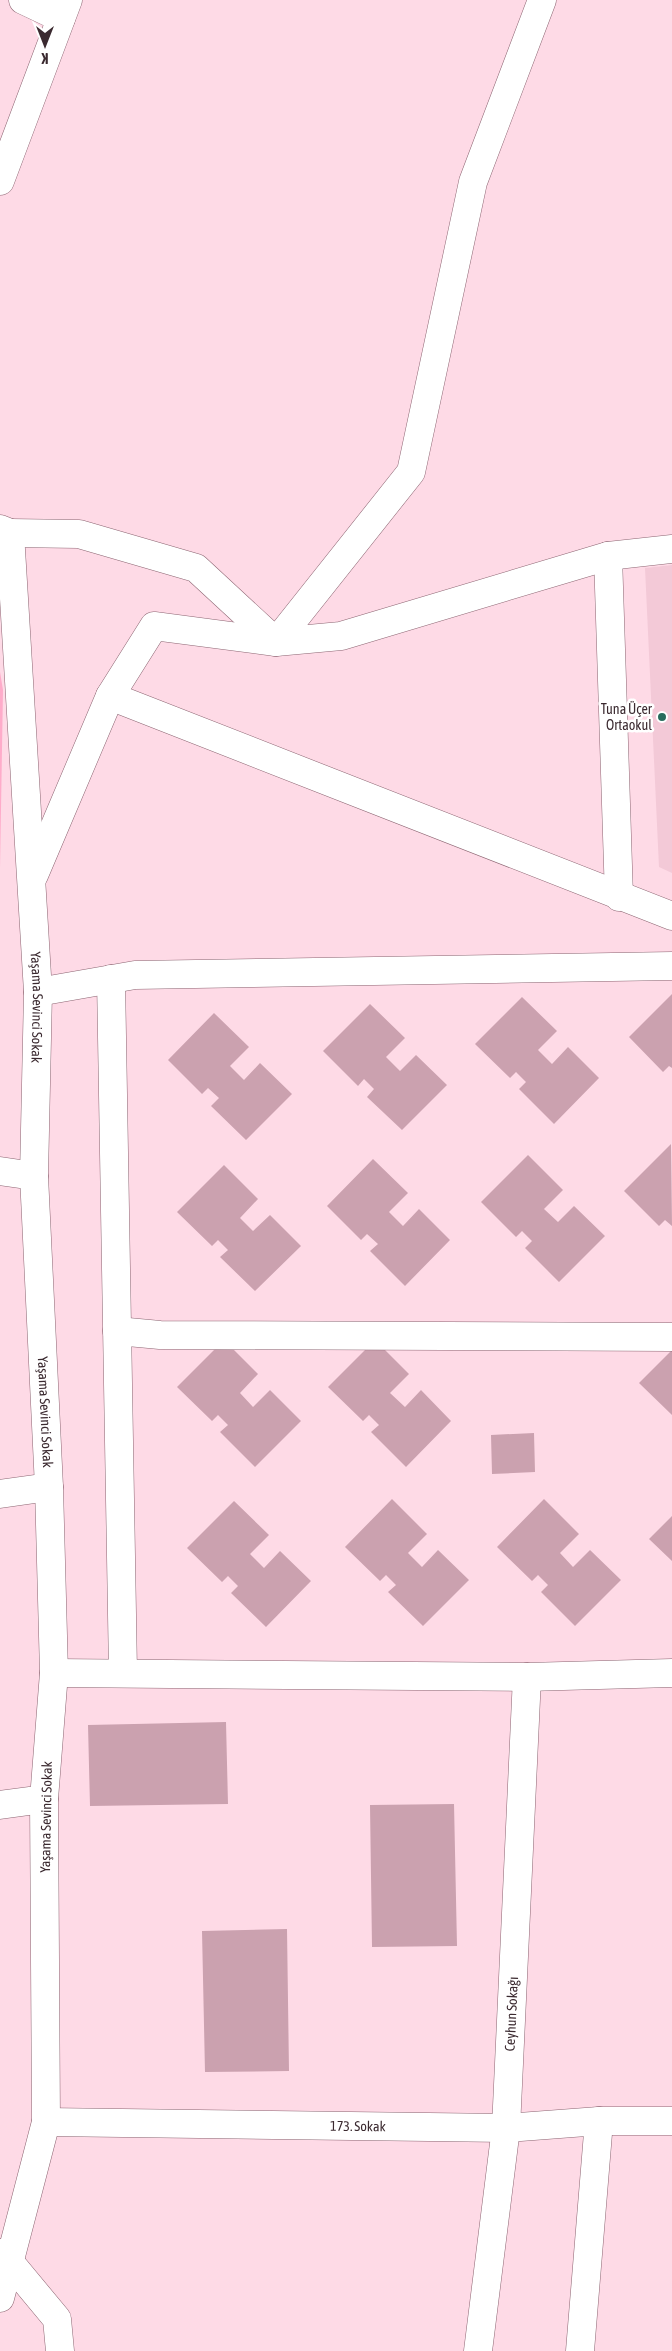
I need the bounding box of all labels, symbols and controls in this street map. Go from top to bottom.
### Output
north arrow [20,20,70,70]
text: K [41,50,48,66]
place label: Tuna Üçer Ortaokul [601,701,653,733]
marker: Tuna Üçer Ortaokul [656,711,668,723]
street label: Yaşama Sevinci Sokak [28,951,46,1063]
street label: Yaşama Sevinci Sokak [35,1356,56,1468]
street label: Yaşama Sevinci Sokak [37,1761,55,1873]
street label: Ceyhun Sokağı [502,1976,521,2052]
street label: 173. Sokak [330,2118,386,2134]

